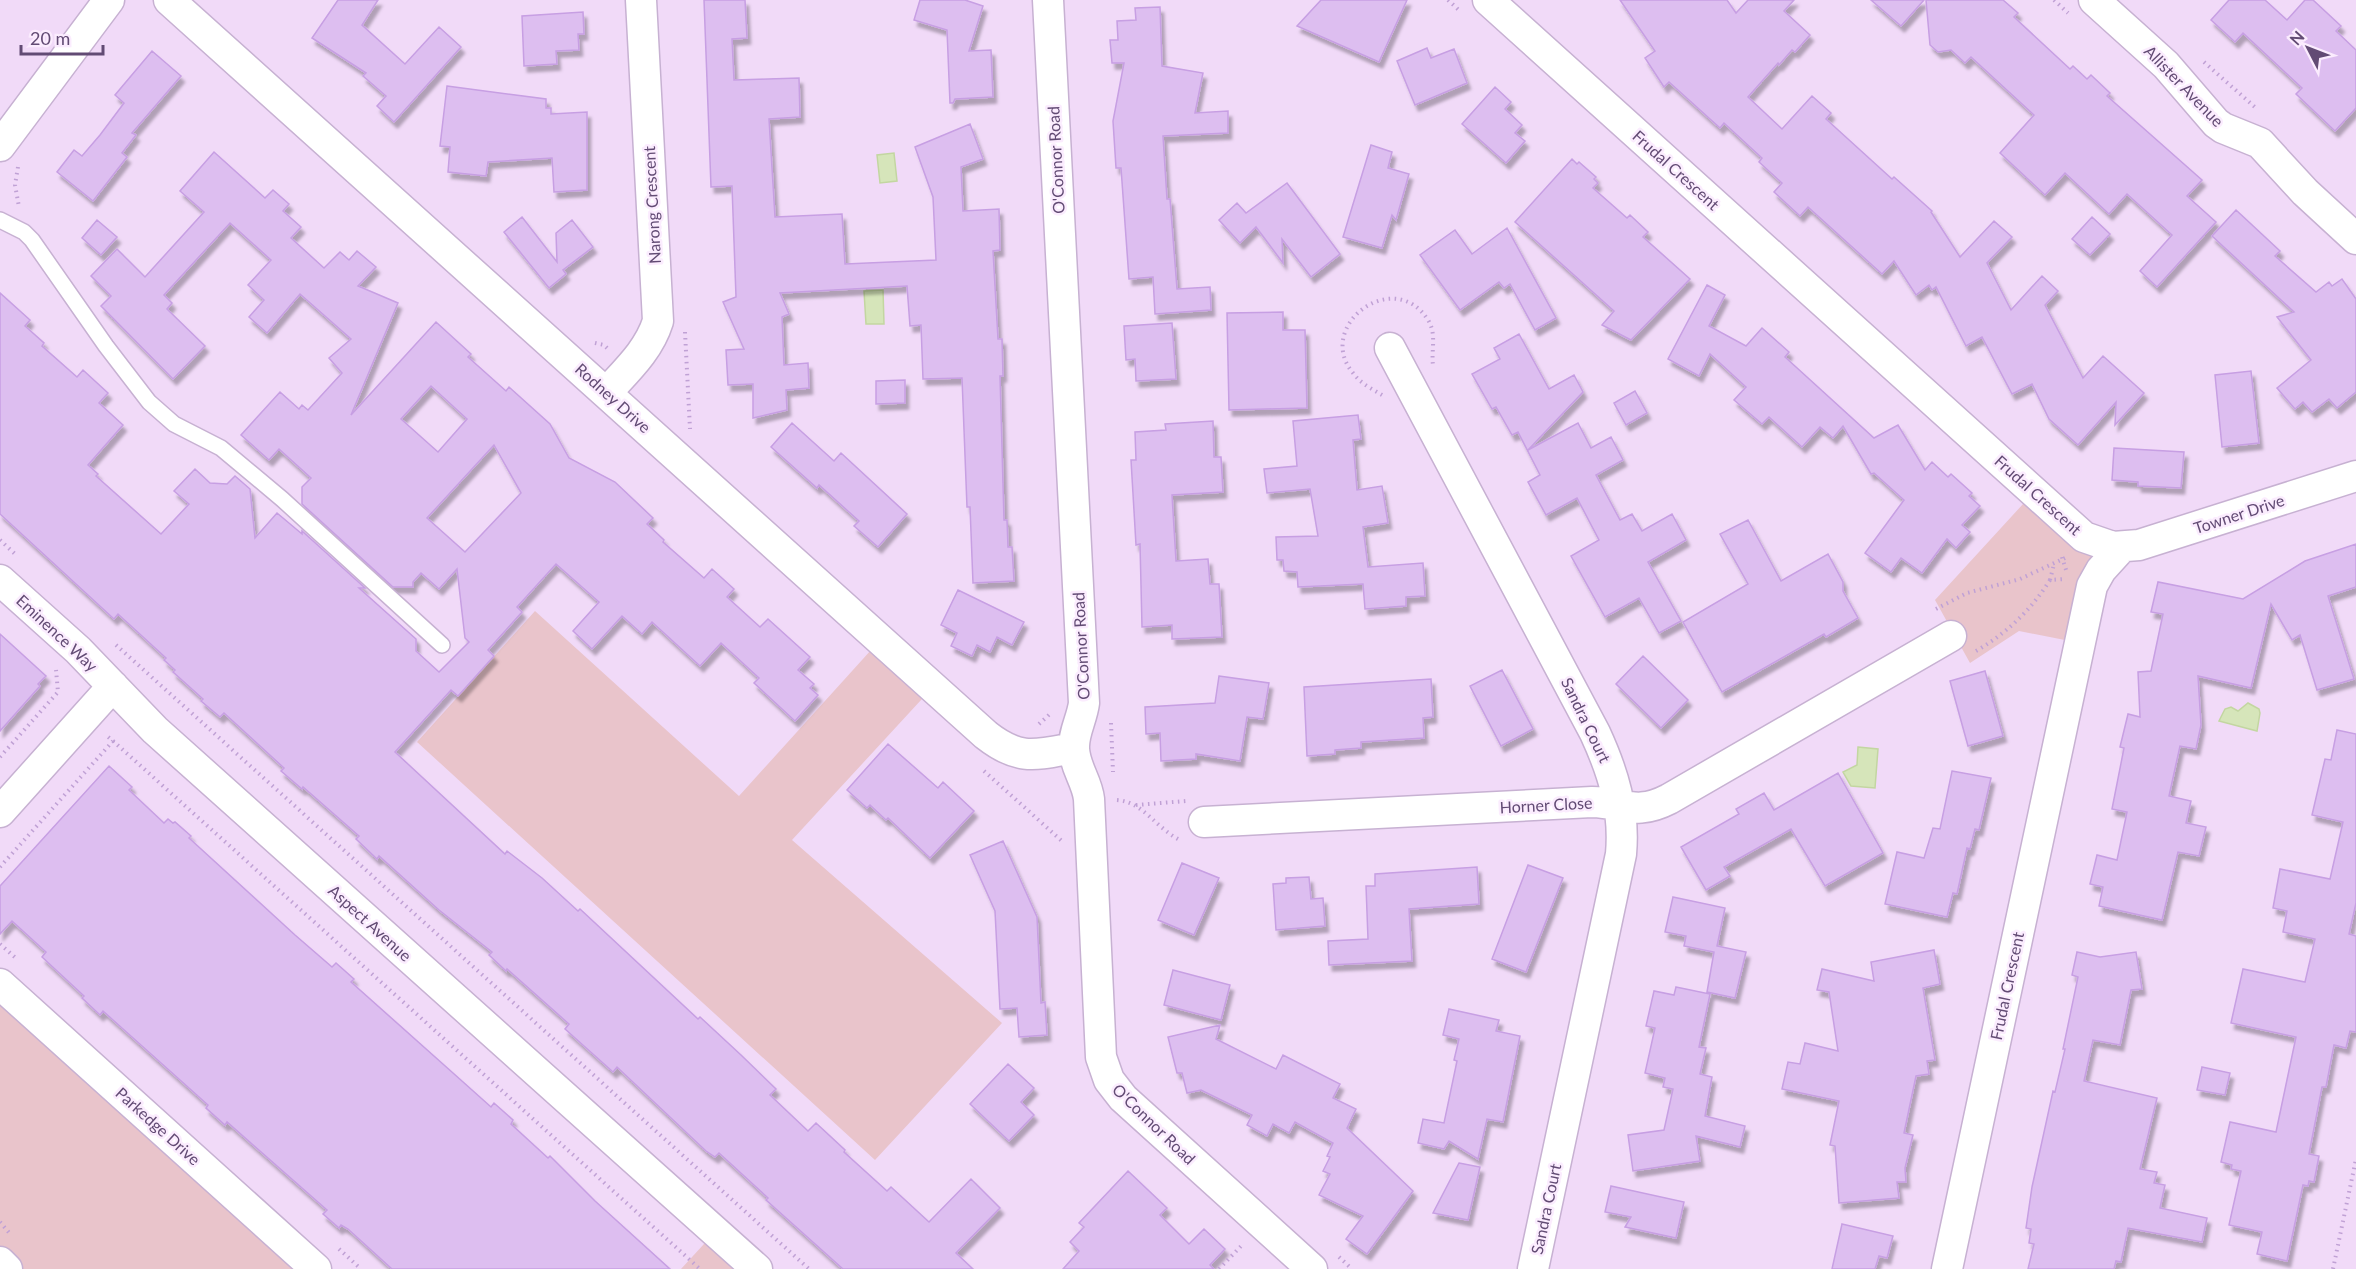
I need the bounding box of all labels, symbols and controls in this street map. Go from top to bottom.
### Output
scale bar [21,18,104,56]
north arrow [2278,18,2338,78]
text: 20 m [30,27,70,49]
text: N [2285,27,2308,49]
street label: Allister Avenue [2141,41,2228,130]
street label: O'Connor Road [1043,106,1068,214]
street label: Frudal Crescent [1629,126,1724,214]
street label: Narong Crescent [639,145,664,264]
street label: Rodney Drive [572,359,655,436]
street label: Frudal Crescent [1991,451,2086,539]
street label: Towner Drive [2191,490,2287,537]
street label: Eminence Way [13,590,102,675]
street label: O'Connor Road [1068,592,1093,700]
street label: Sandra Court [1558,674,1615,766]
street label: Horner Close [1499,793,1593,816]
street label: Aspect Avenue [325,880,416,965]
street label: Frudal Crescent [1986,930,2027,1042]
street label: O'Connor Road [1109,1079,1200,1168]
street label: Parkedge Drive [112,1083,204,1169]
street label: Sandra Court [1527,1162,1564,1256]

